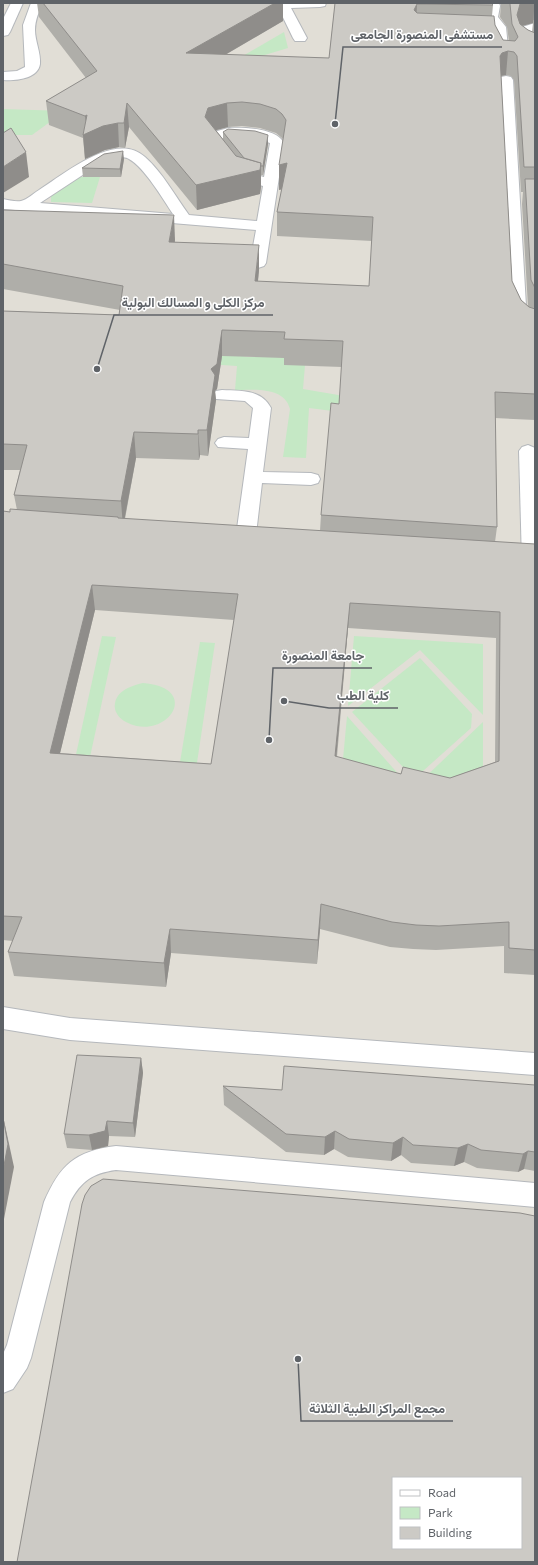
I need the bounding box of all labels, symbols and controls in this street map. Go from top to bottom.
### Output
callout: مستشفى المنصورة الجامعى [343,22,502,47]
text: مستشفى المنصورة الجامعى [351,26,493,43]
callout: مركز الكلى و المسالك البولية [114,290,273,315]
text: مركز الكلى و المسالك البولية [122,294,265,311]
callout: جامعة المنصورة [273,643,372,668]
text: جامعة المنصورة [282,647,364,664]
callout: كلية الطب [329,683,398,708]
text: كلية الطب [337,687,389,703]
callout: مجمع المراكز الطبية الثلاثة [301,1396,453,1421]
text: مجمع المراكز الطبية الثلاثة [309,1400,445,1418]
legend [392,1477,522,1549]
text: Road [428,1485,456,1499]
text: Park [428,1505,454,1519]
text: Building [428,1525,472,1539]

